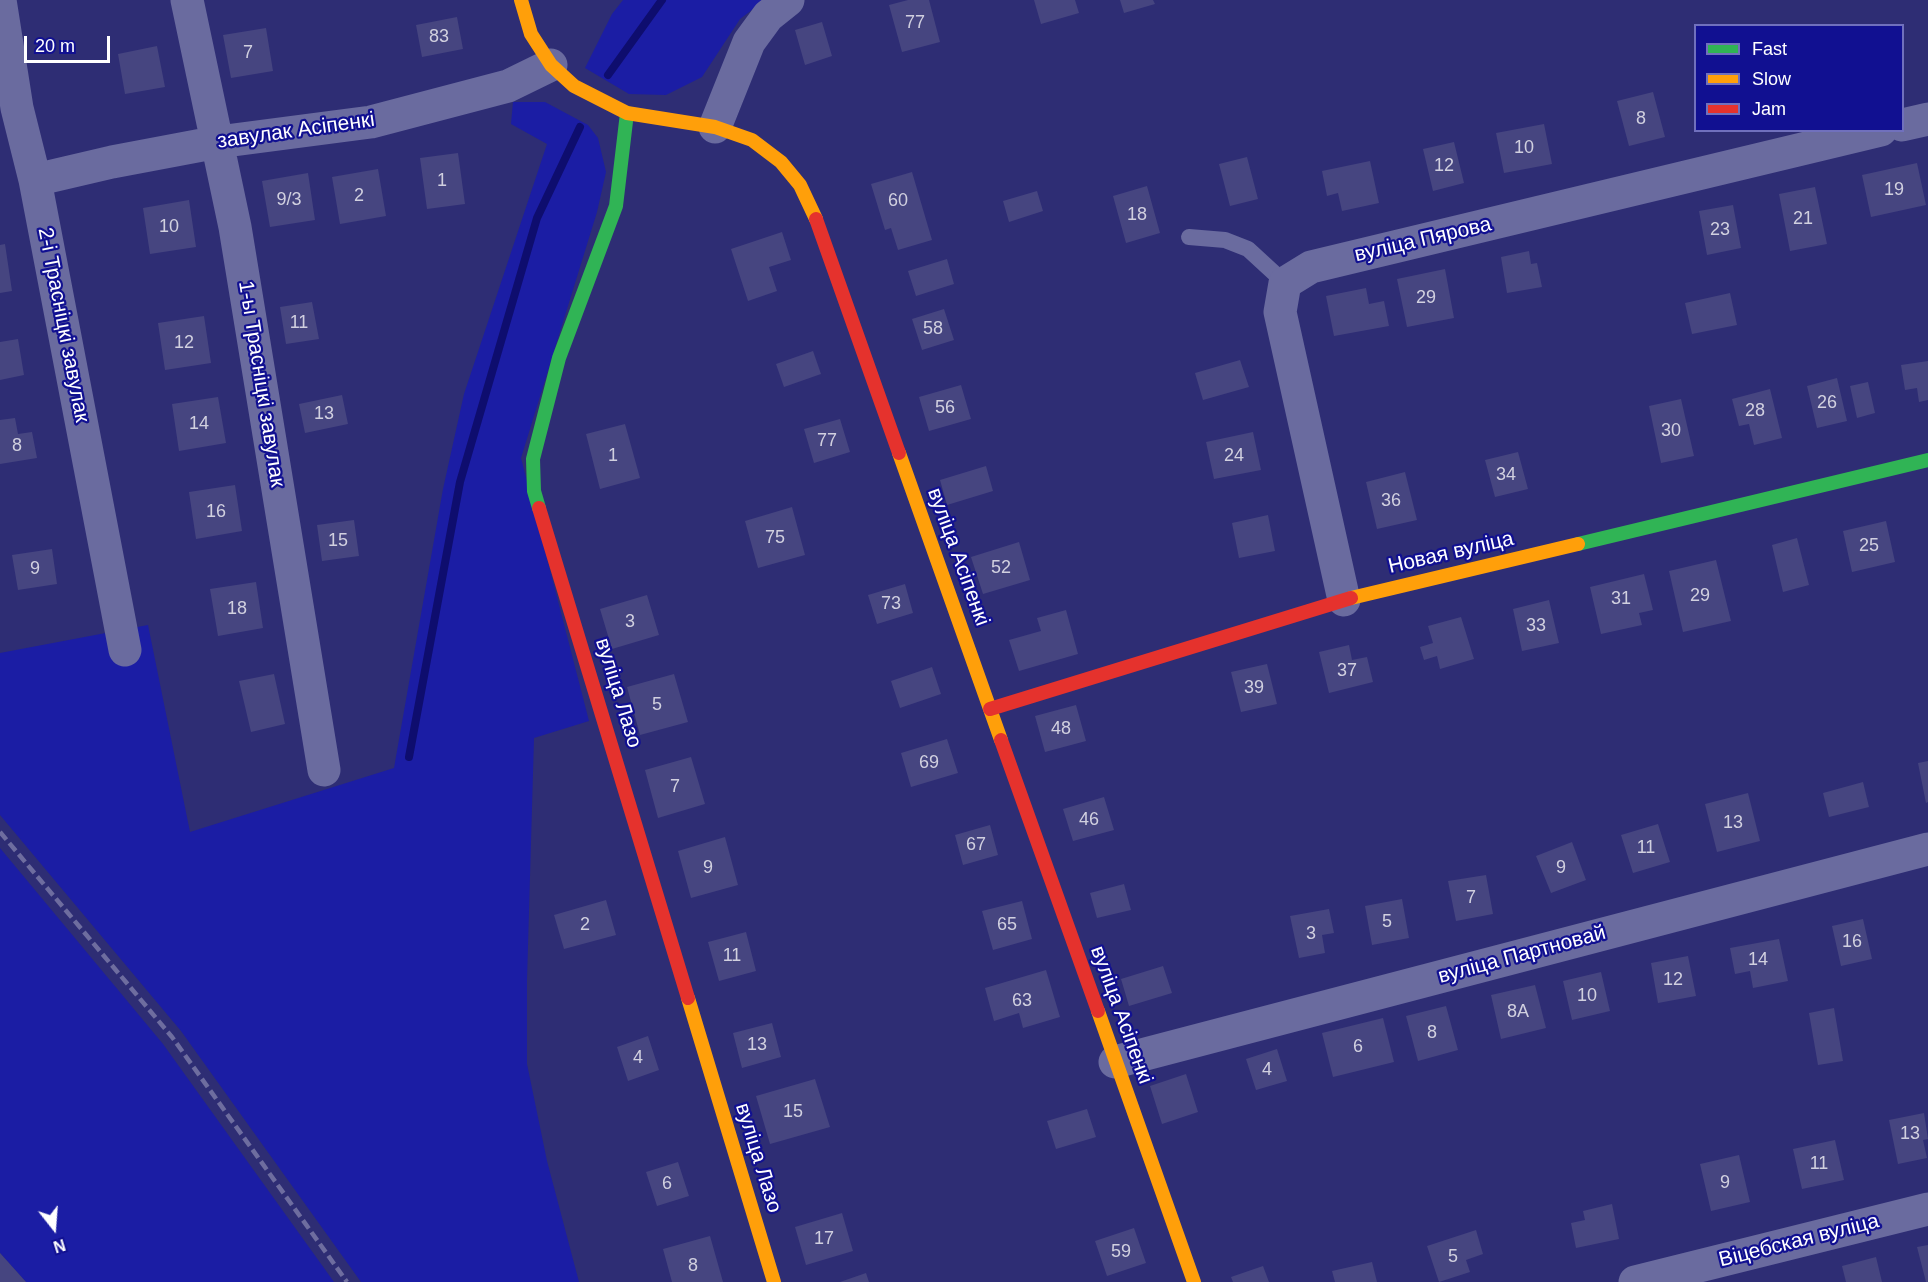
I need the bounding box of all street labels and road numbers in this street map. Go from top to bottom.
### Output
street label: завулак Асіпенкі [216,107,376,155]
street label: вуліца Пярова [1352,212,1494,268]
street label: 2-і Трасніцкі завулак [32,226,94,424]
street label: 1-ы Трасніцкі завулак [232,279,290,489]
street label: вуліца Асіпенкі [921,485,995,629]
street label: Новая вуліца [1386,526,1516,580]
street label: вуліца Лазо [589,635,647,751]
street label: вуліца Партновай [1435,921,1609,989]
street label: вуліца Асіпенкі [1084,943,1158,1087]
street label: вуліца Лазо [729,1100,787,1216]
street label: Віцебская вуліца [1716,1209,1882,1273]

